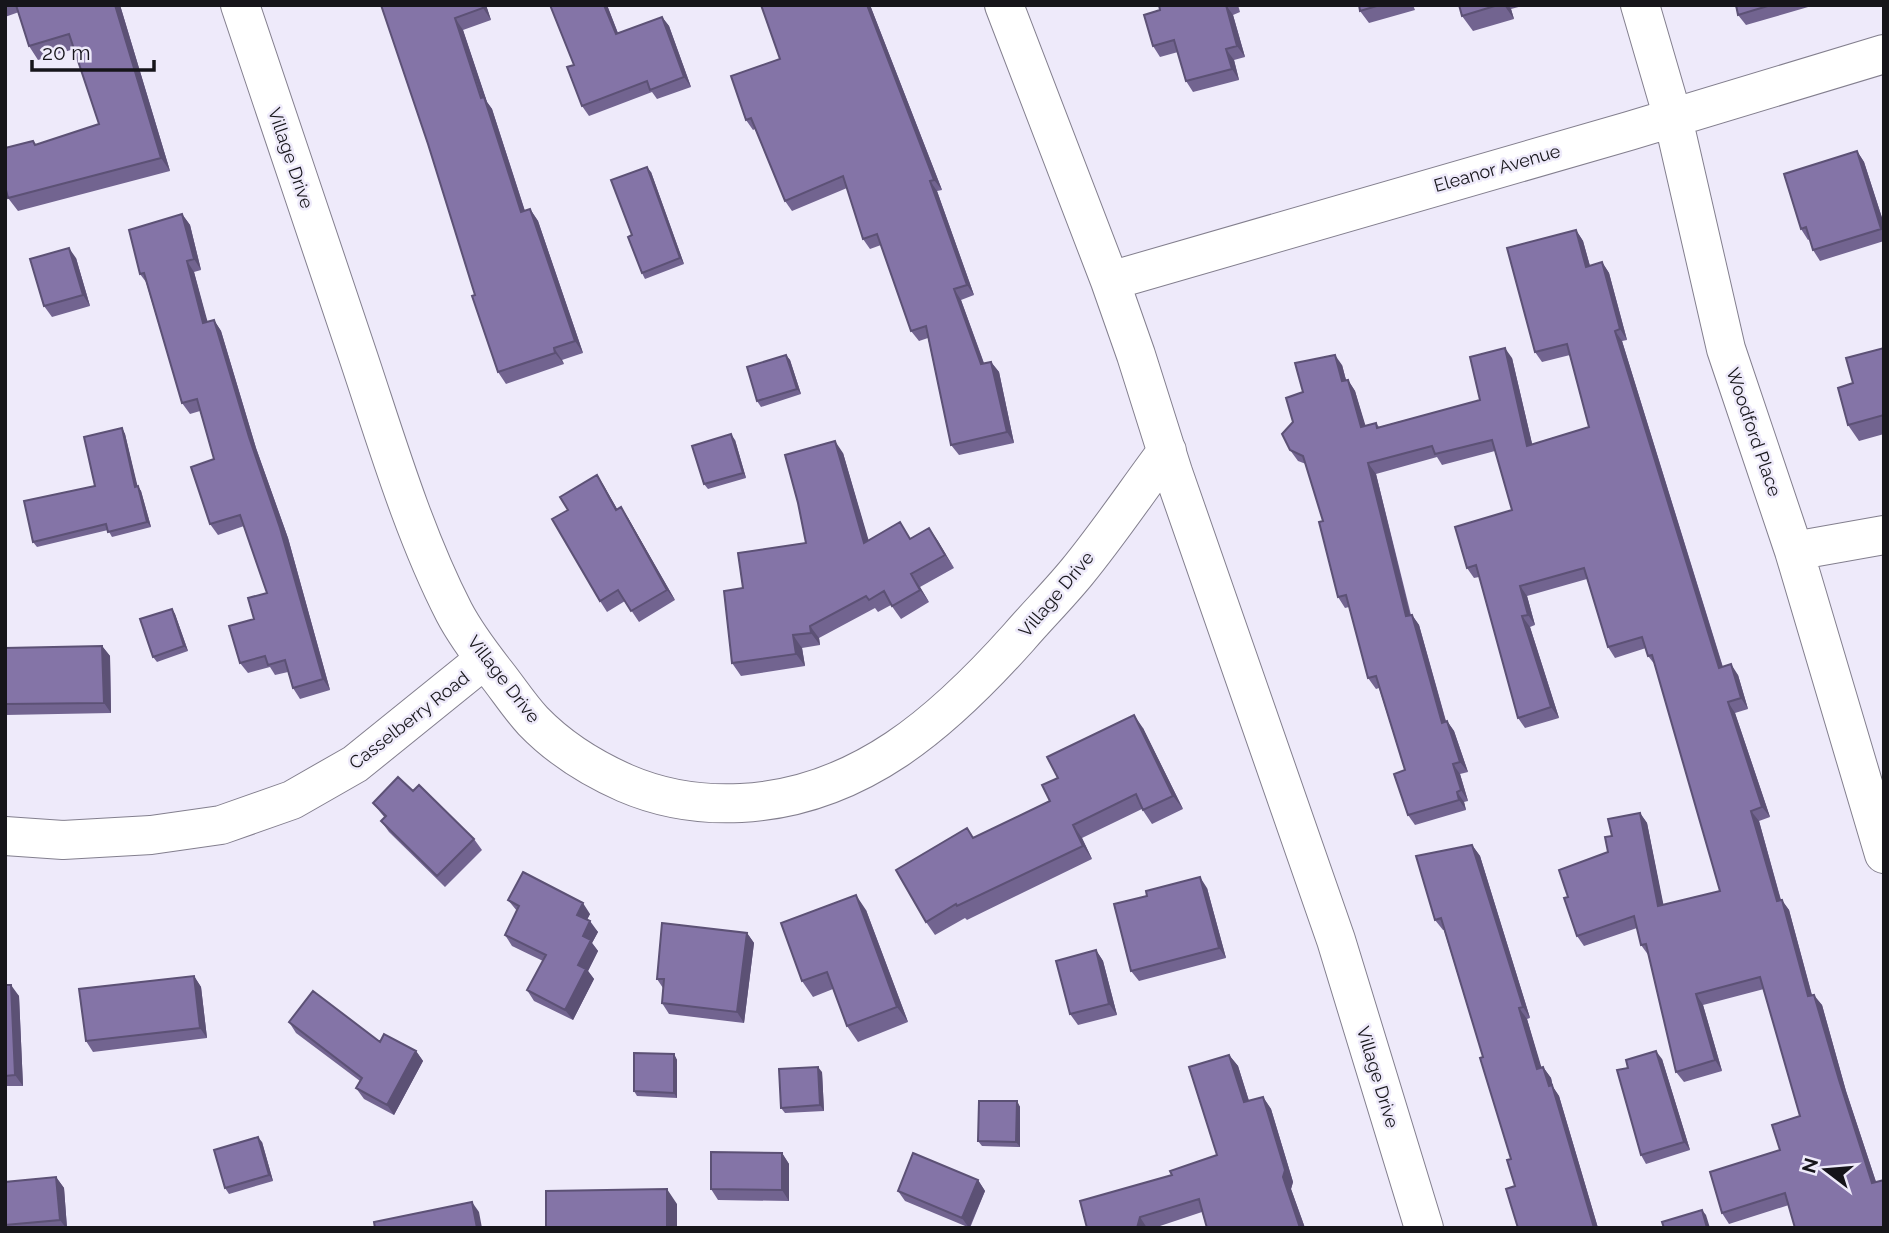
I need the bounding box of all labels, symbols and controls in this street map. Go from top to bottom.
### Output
scale bar [32,28,154,72]
text: 20 m [42,40,90,65]
street label: Village Drive [264,105,318,211]
street label: Eleanor Avenue [1431,140,1563,196]
street label: Woodford Place [1722,365,1786,500]
street label: Village Drive [1014,547,1098,641]
street label: Village Drive [463,631,545,727]
street label: Casselberry Road [345,667,473,773]
street label: Village Drive [1353,1024,1404,1131]
north arrow [1791,1135,1861,1205]
text: N [1797,1155,1822,1175]

